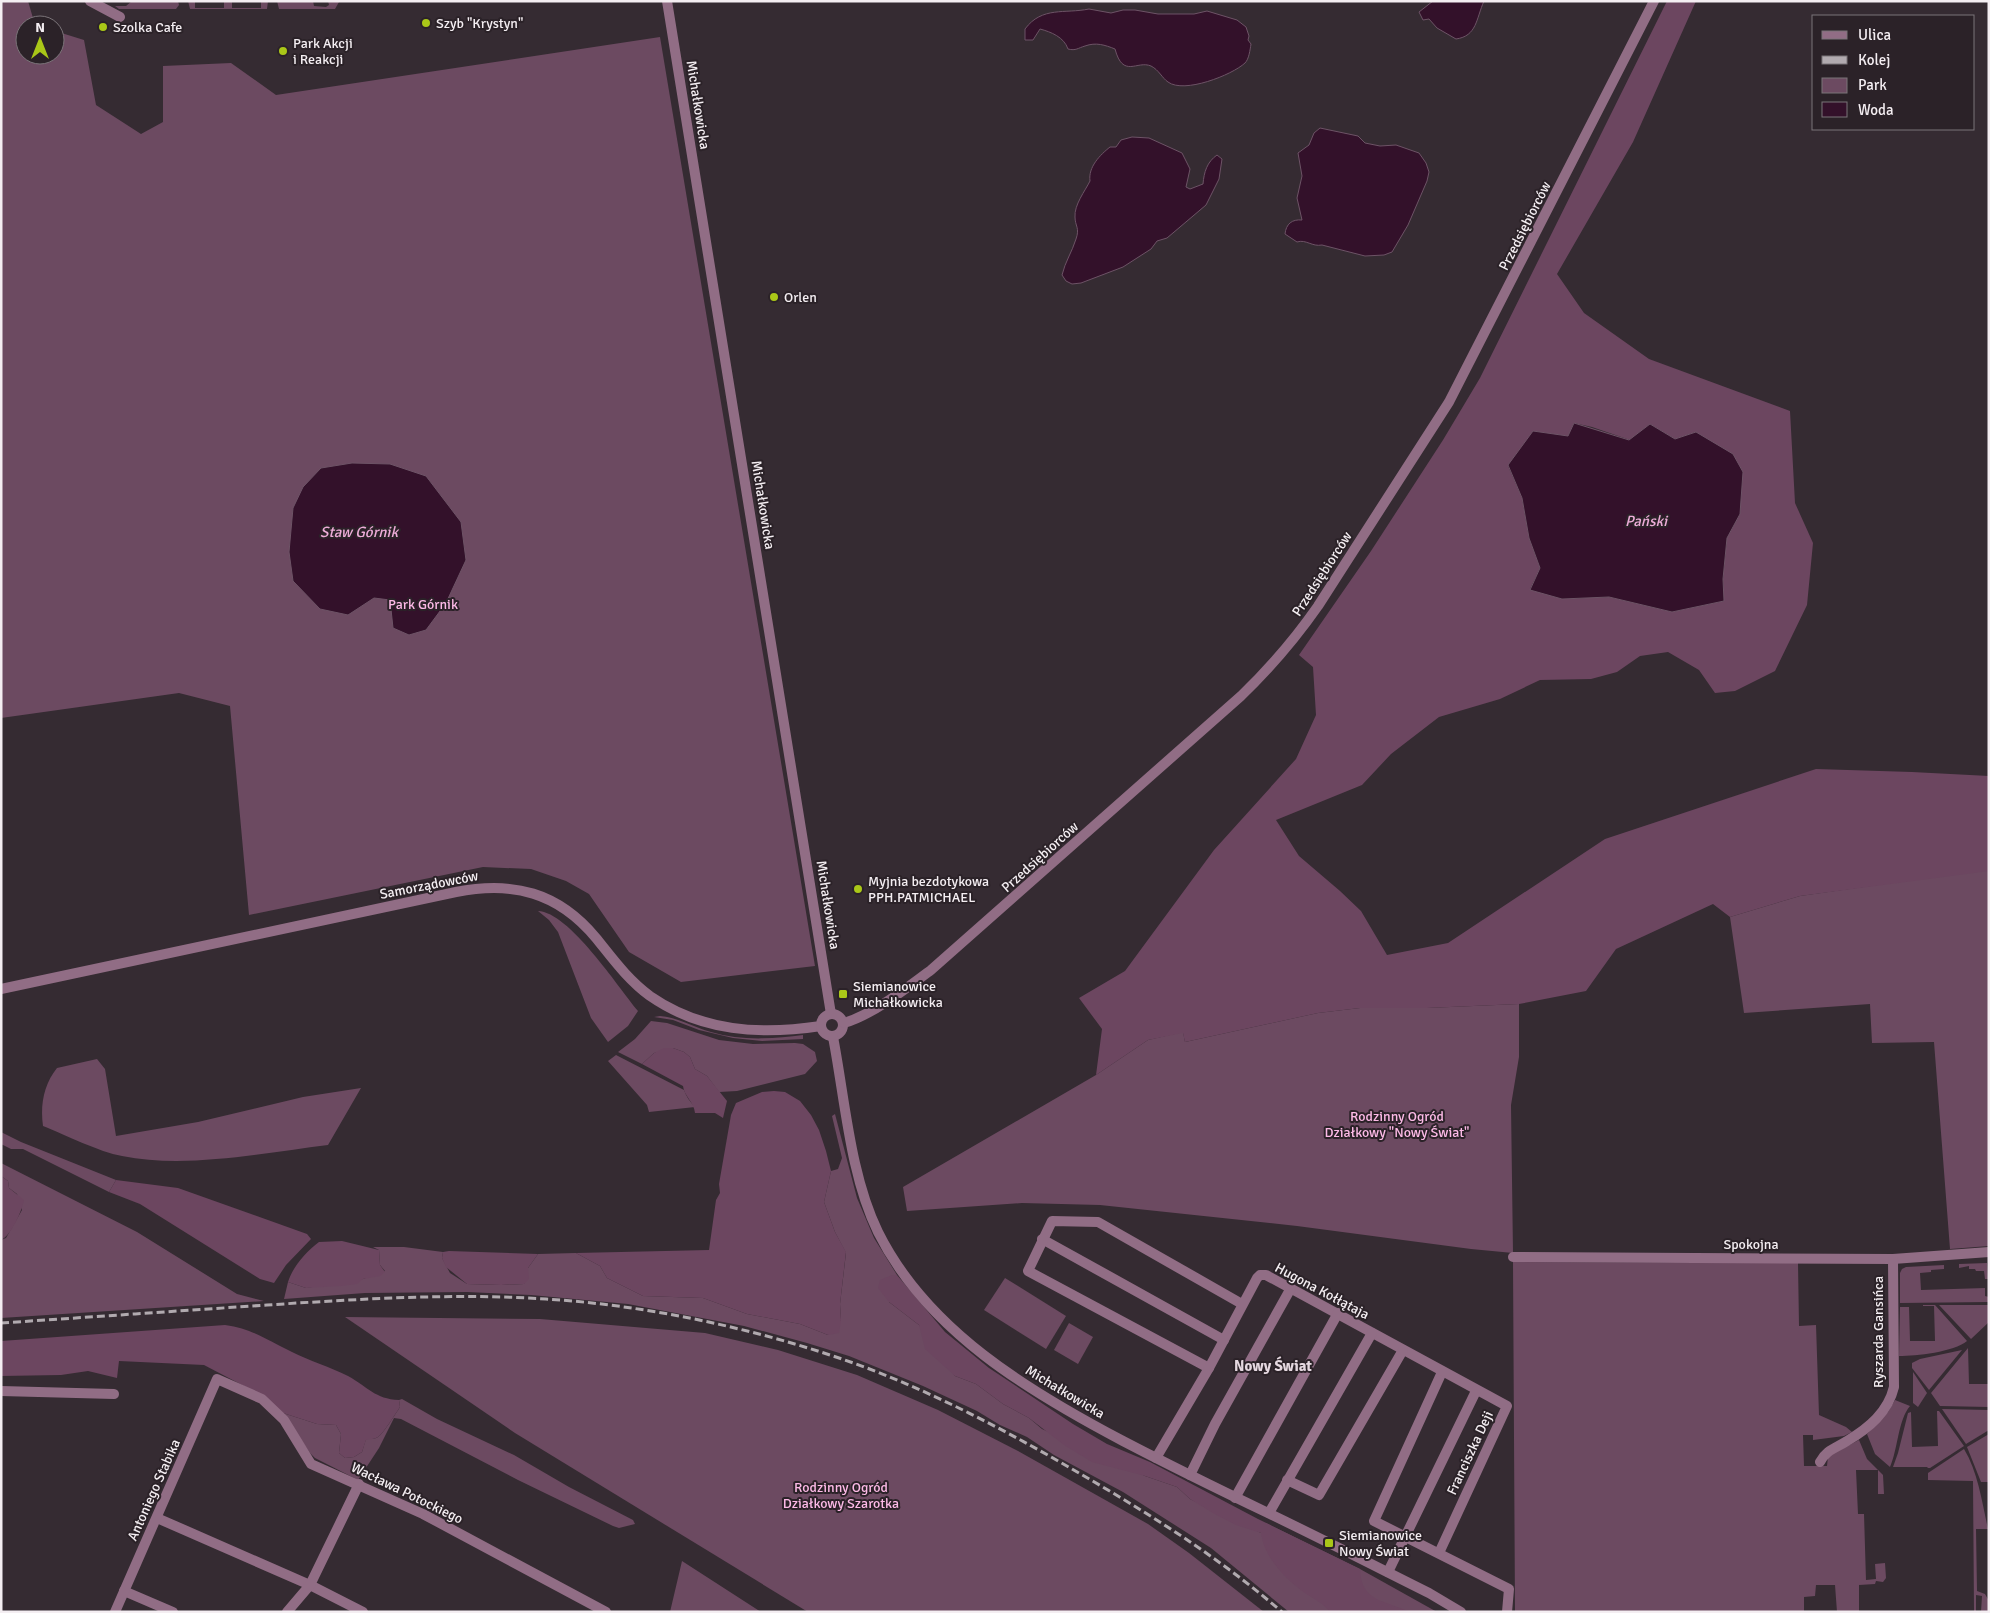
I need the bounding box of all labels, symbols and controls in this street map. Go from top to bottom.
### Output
north arrow [15,15,65,65]
place label: Szyb "Krystyn" [436,15,523,32]
legend [1812,15,1975,130]
marker: Szyb "Krystyn" [420,17,432,29]
text: N [35,19,45,36]
place label: Szolka Cafe [113,19,182,36]
marker: Szolka Cafe [97,21,109,33]
text: Ulica [1858,26,1891,44]
place label: Park Akcji i Reakcji [293,35,353,68]
marker: Park Akcji i Reakcji [277,45,289,57]
text: Kolej [1858,51,1890,69]
street label: Michałkowicka [683,59,713,151]
text: Park [1858,76,1887,94]
text: Woda [1858,101,1894,119]
street label: Przedsiębiorców [1495,179,1555,273]
place label: Orlen [784,289,817,306]
marker: Orlen [768,291,780,303]
street label: Michałkowicka [748,459,778,551]
water label: Pański [1625,512,1669,530]
water label: Staw Górnik [320,523,399,541]
street label: Przedsiębiorców [1288,528,1356,620]
park label: Park Górnik [388,596,458,613]
street label: Przedsiębiorców [998,818,1082,896]
street label: Michałkowicka [813,859,843,951]
street label: Samorządowców [378,867,480,903]
place label: Myjnia bezdotykowa PPH.PATMICHAEL [868,873,989,906]
marker: Myjnia bezdotykowa PPH.PATMICHAEL [852,883,864,895]
place label: Siemianowice Michałkowicka [853,978,943,1011]
marker: Siemianowice Michałkowicka [837,988,849,1000]
park label: Rodzinny Ogród Działkowy "Nowy Świat" [1325,1108,1469,1141]
street label: Spokojna [1723,1236,1779,1253]
street label: Hugona Kołłątaja [1272,1259,1372,1323]
street label: Ryszarda Gansińca [1870,1276,1887,1388]
district label: Nowy Świat [1234,1356,1312,1375]
street label: Michałkowicka [1022,1362,1108,1422]
street label: Franciszka Deji [1443,1408,1497,1498]
street label: Antoniego Stabika [124,1437,184,1543]
street label: Wacława Potockiego [348,1458,466,1528]
park label: Rodzinny Ogród Działkowy Szarotka [783,1479,899,1512]
place label: Siemianowice Nowy Świat [1339,1527,1422,1560]
marker: Siemianowice Nowy Świat [1323,1537,1335,1549]

